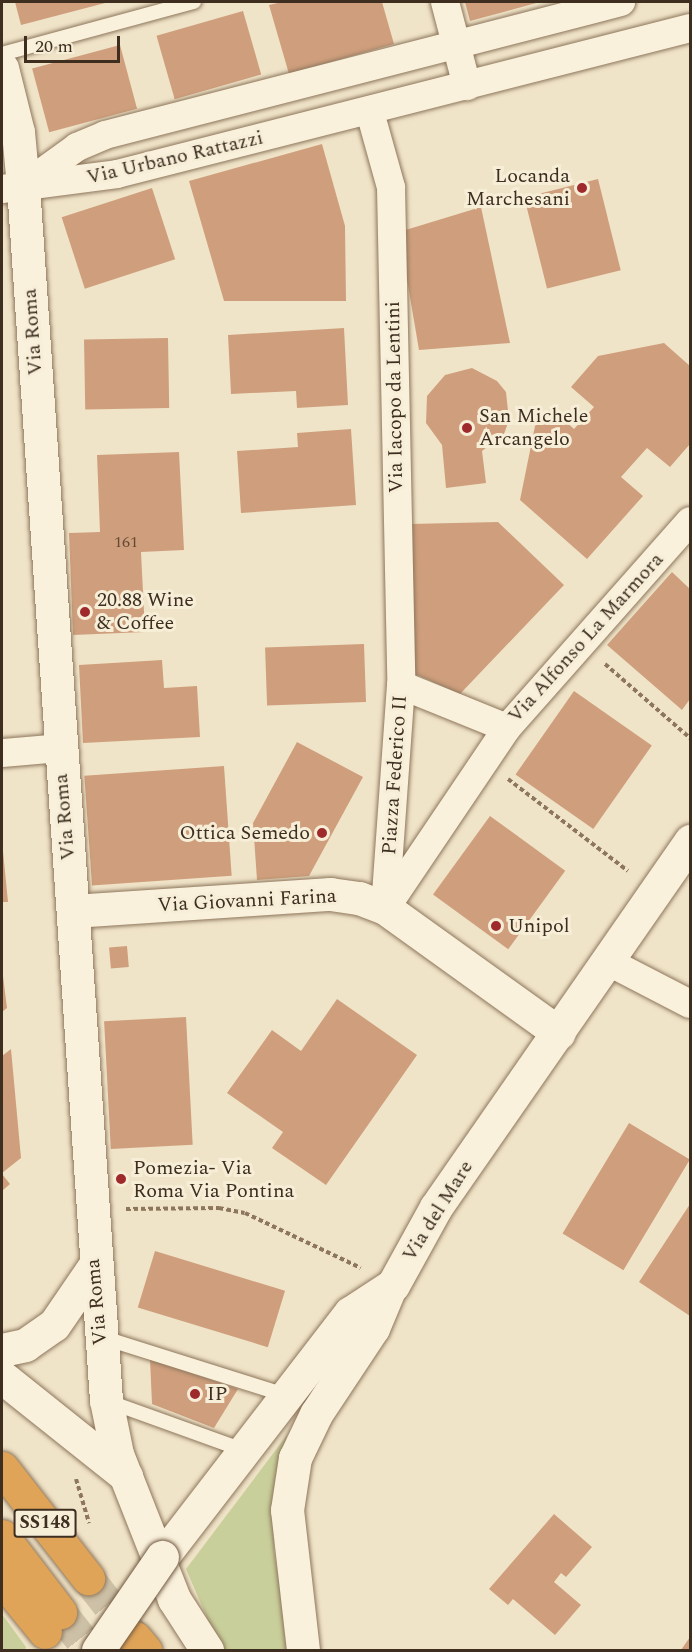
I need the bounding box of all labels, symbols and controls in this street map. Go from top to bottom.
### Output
scale bar [27,24,123,62]
text: 20 m [35,33,73,60]
street label: Via Urbano Rattazzi [84,126,266,190]
place label: Locanda Marchesani [466,164,570,211]
marker: Locanda Marchesani [575,181,589,195]
street label: Via Roma [18,288,48,376]
street label: Via Iacopo da Lentini [381,301,409,493]
place label: San Michele Arcangelo [479,404,588,451]
marker: San Michele Arcangelo [460,421,474,435]
house number: 161 [114,532,138,552]
street label: Via Alfonso La Marmora [503,548,669,728]
place label: 20.88 Wine & Coffee [97,588,194,635]
marker: 20.88 Wine & Coffee [78,605,92,619]
street label: Piazza Federico II [377,694,413,856]
street label: Via Roma [49,773,81,861]
place label: Ottica Semedo [180,821,310,845]
marker: Ottica Semedo [315,826,329,840]
street label: Via Giovanni Farina [157,884,337,918]
place label: Unipol [508,914,570,938]
marker: Unipol [489,919,503,933]
place label: Pomezia- Via Roma Via Pontina [133,1156,294,1203]
street label: Via del Mare [398,1156,478,1266]
marker: Pomezia- Via Roma Via Pontina [114,1172,128,1186]
street label: Via Roma [81,1258,113,1346]
place label: IP [207,1382,228,1406]
marker: IP [188,1387,202,1401]
road number: SS148 [14,1508,76,1538]

